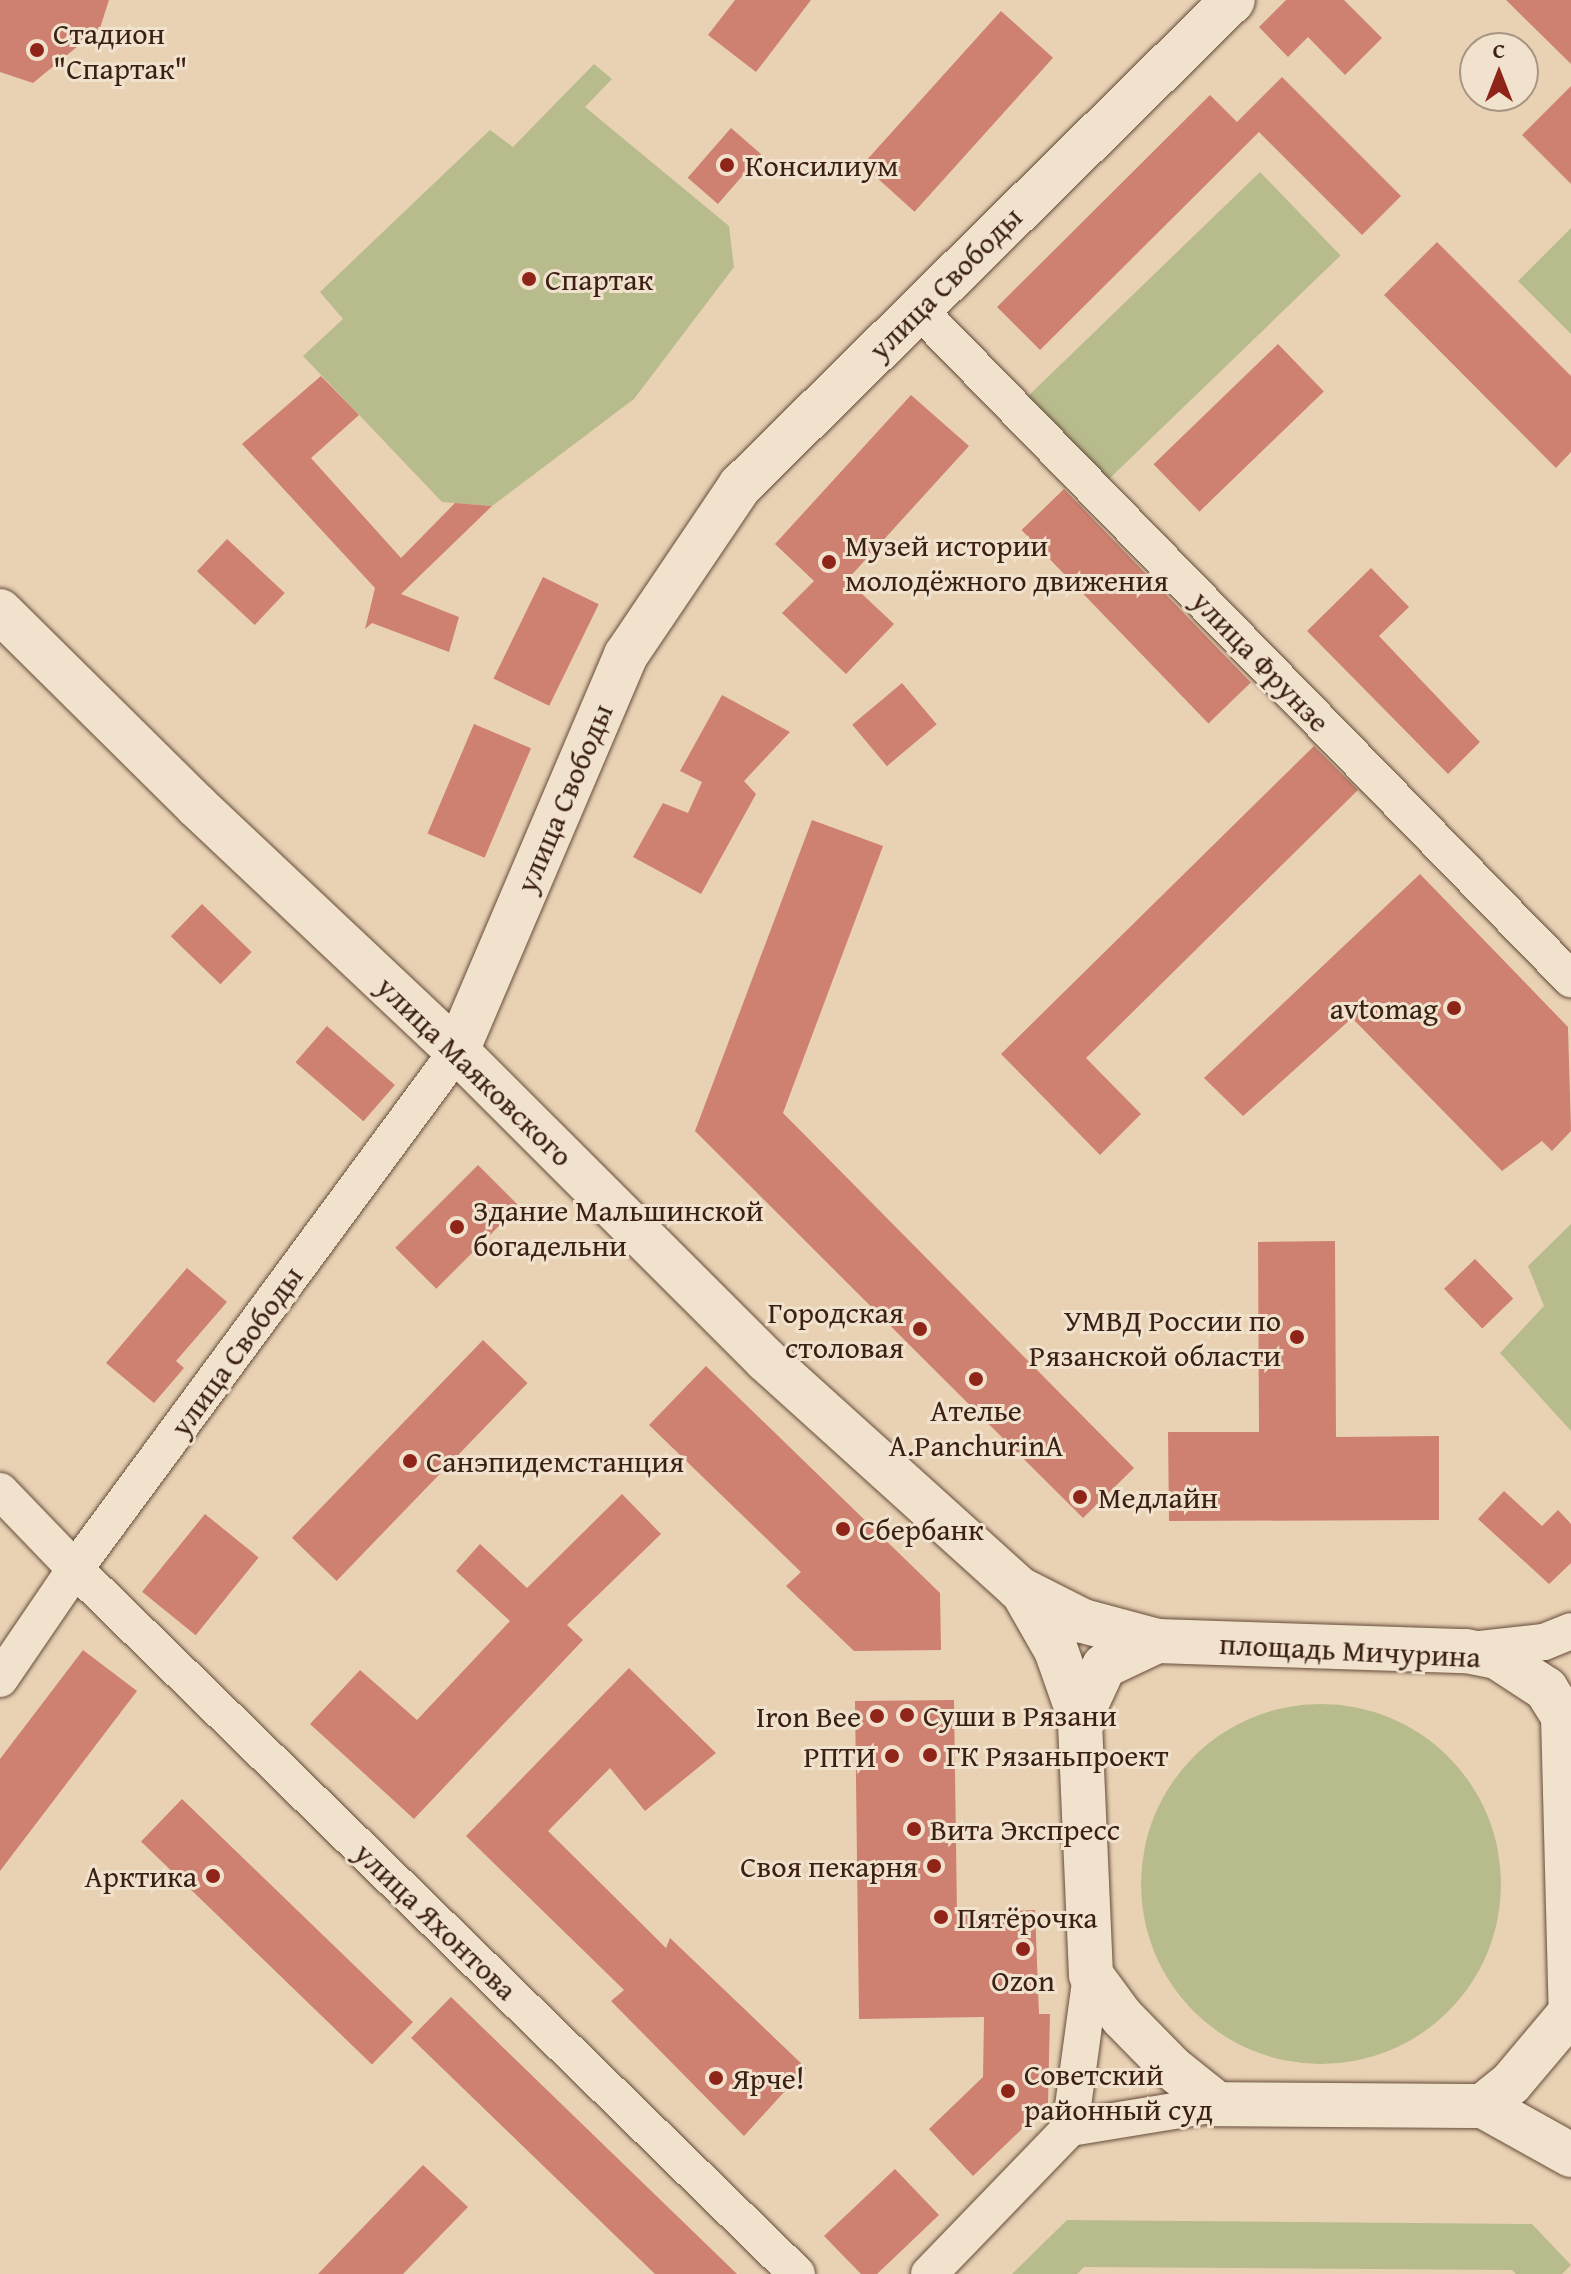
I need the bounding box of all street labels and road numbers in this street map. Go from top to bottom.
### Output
street label: улица Свободы [861,199,1029,367]
street label: улица Фрунзе [1184,583,1338,739]
street label: улица Свободы [508,698,620,898]
street label: улица Маяковского [370,968,580,1174]
street label: улица Свободы [162,1259,310,1443]
street label: площадь Мичурина [1218,1625,1482,1675]
street label: улица Яхонтова [347,1834,525,2008]

